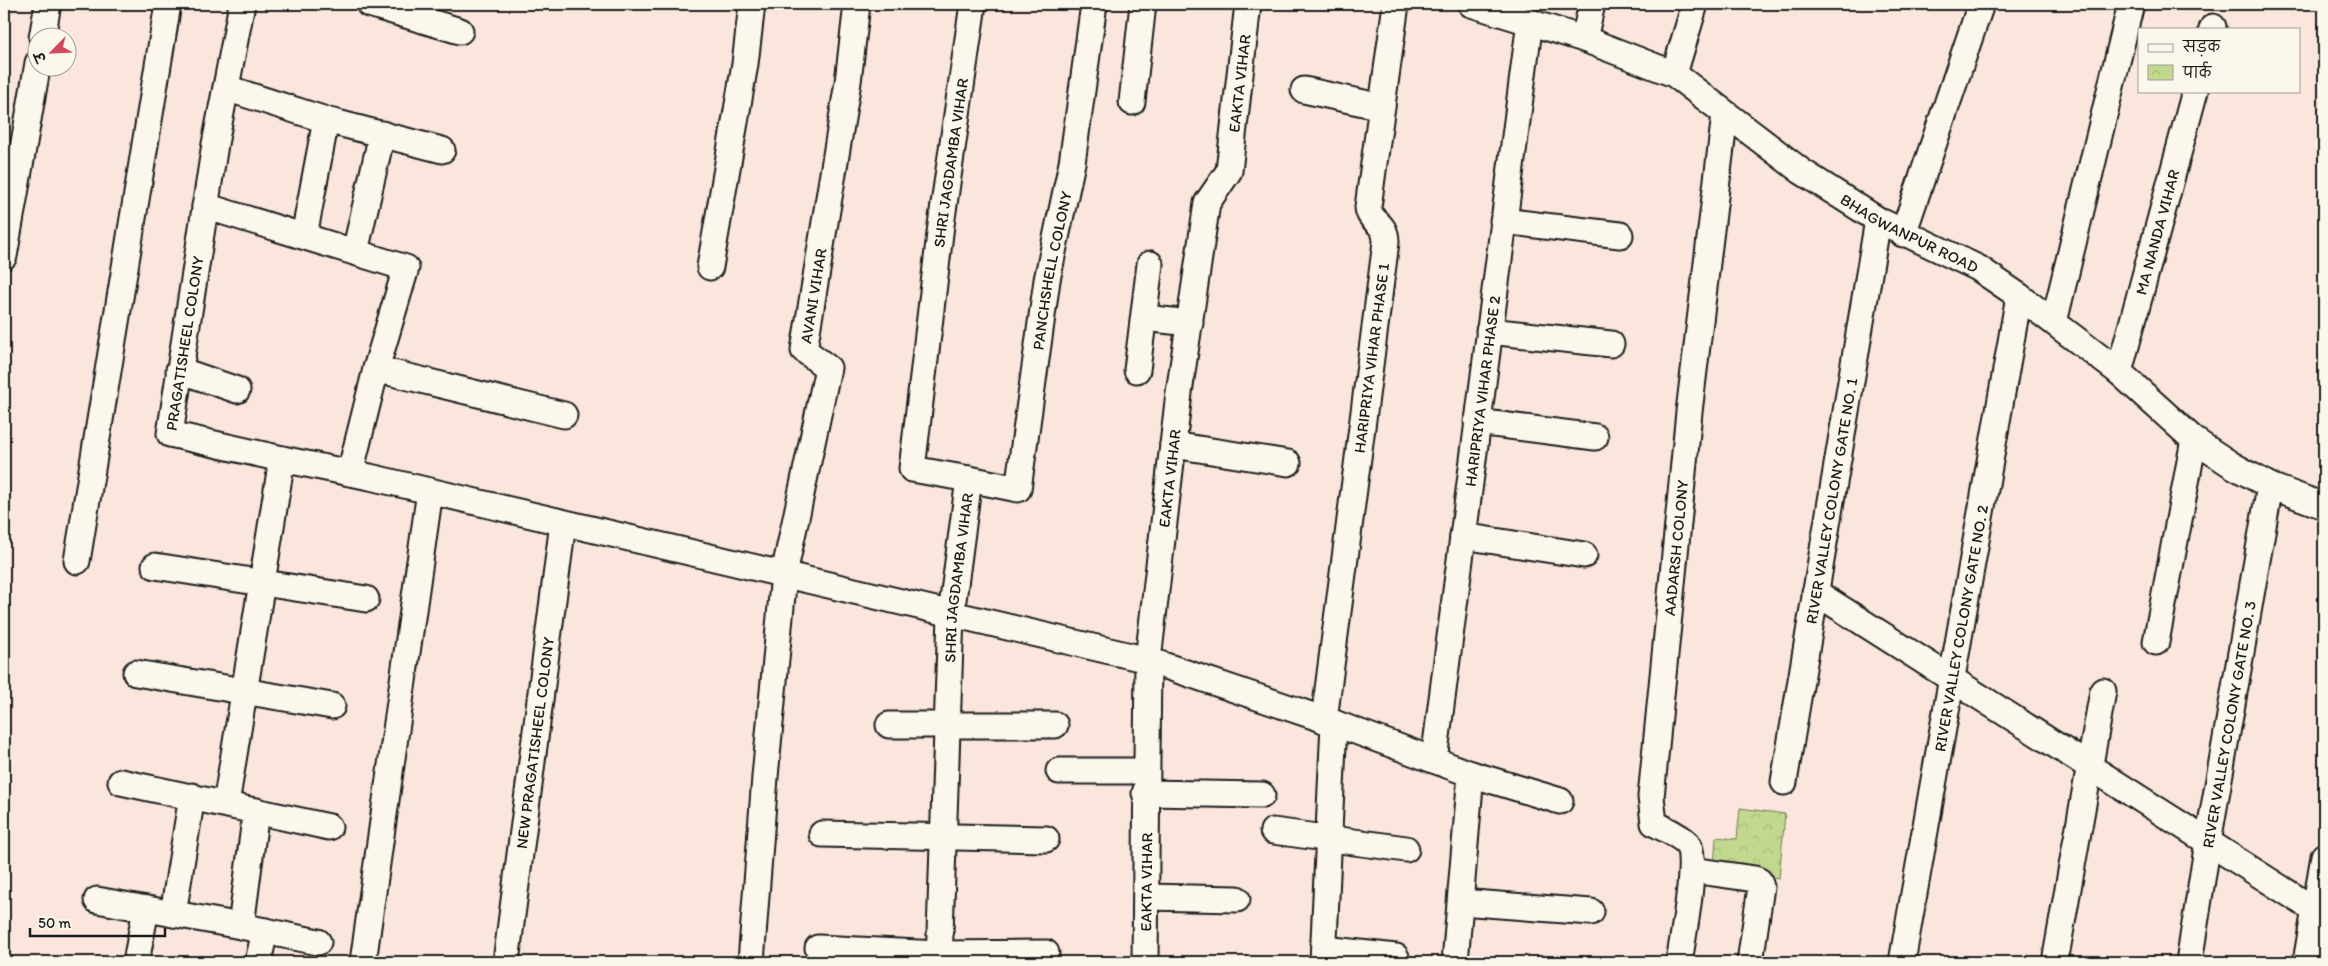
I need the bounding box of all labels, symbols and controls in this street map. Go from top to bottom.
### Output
north arrow [28,28,78,78]
legend [2138,28,2300,92]
street label: EAKTA VIHAR [1224,33,1254,133]
text: सड़क [2182,38,2221,57]
text: उ [30,48,51,67]
text: पार्क [2182,61,2213,82]
street label: SHRI JAGDAMBA VIHAR [929,77,972,248]
street label: MA NANDA VIHAR [2131,167,2183,297]
street label: PANCHSHELL COLONY [1028,189,1075,351]
street label: BHAGWANPUR ROAD [1837,189,1982,276]
street label: AVANI VIHAR [796,247,830,345]
street label: PRAGATISHEEL COLONY [161,255,207,432]
street label: HARIPRIYA VIHAR PHASE 1 [1349,261,1393,454]
street label: HARIPRIYA VIHAR PHASE 2 [1460,294,1504,488]
street label: RIVER VALLEY COLONY GATE NO. 1 [1801,376,1861,625]
street label: EAKTA VIHAR [1154,428,1184,528]
street label: AADARSH COLONY [1659,479,1692,617]
street label: SHRI JAGDAMBA VIHAR [940,491,977,663]
street label: RIVER VALLEY COLONY GATE NO. 2 [1930,503,1992,753]
street label: RIVER VALLEY COLONY GATE NO. 3 [2198,599,2259,849]
street label: NEW PRAGATISHEEL COLONY [511,636,558,850]
street label: EAKTA VIHAR [1136,832,1156,932]
scale bar [30,906,165,938]
text: 50 m [38,914,71,932]

